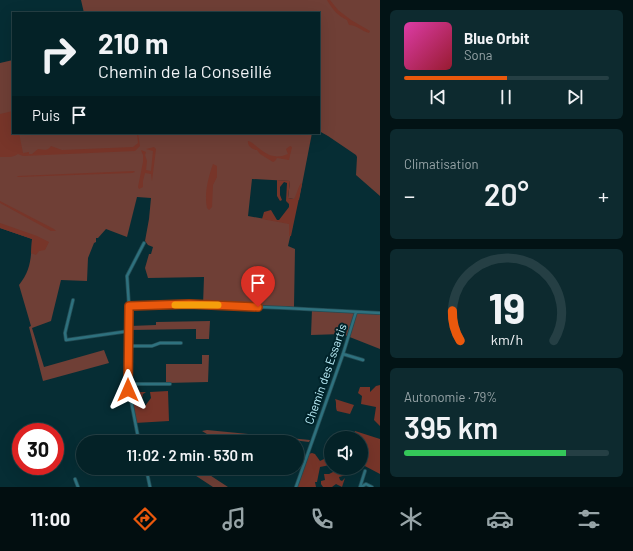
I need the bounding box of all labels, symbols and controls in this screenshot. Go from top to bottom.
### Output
text: 210 m [98,26,168,60]
icon: right [32,28,84,80]
text: Blue Orbit [464,29,529,47]
text: Sona [464,47,492,63]
text: Chemin de la Conseillé [98,60,272,82]
icon: previous [427,86,449,108]
icon: pause [495,86,517,108]
icon: next [564,86,586,108]
icon: arrive [68,104,90,126]
text: Puis [32,106,60,124]
text: Climatisation [404,156,479,172]
text: 20° [484,176,529,212]
text: − [404,182,415,208]
text: + [598,182,609,208]
pin [241,266,275,307]
icon: arrive [247,272,269,294]
text: 19 [488,282,525,332]
street label: Chemin des Essartis [301,321,349,426]
text: km/h [490,331,523,348]
position arrow [107,369,149,411]
text: Autonomie · 79% [404,389,497,405]
text: 395 km [404,409,498,445]
speed limit sign: 30 [12,423,64,475]
map controls [324,431,368,475]
button: sound [324,431,368,475]
text: 11:02 · 2 min · 530 m [126,446,254,464]
icon: directions [131,505,159,533]
icon: music [220,505,248,533]
icon: phone [308,505,336,533]
icon: climate [397,505,425,533]
icon: car [486,505,514,533]
icon: filters [575,505,603,533]
text: 11:00 [30,508,70,530]

